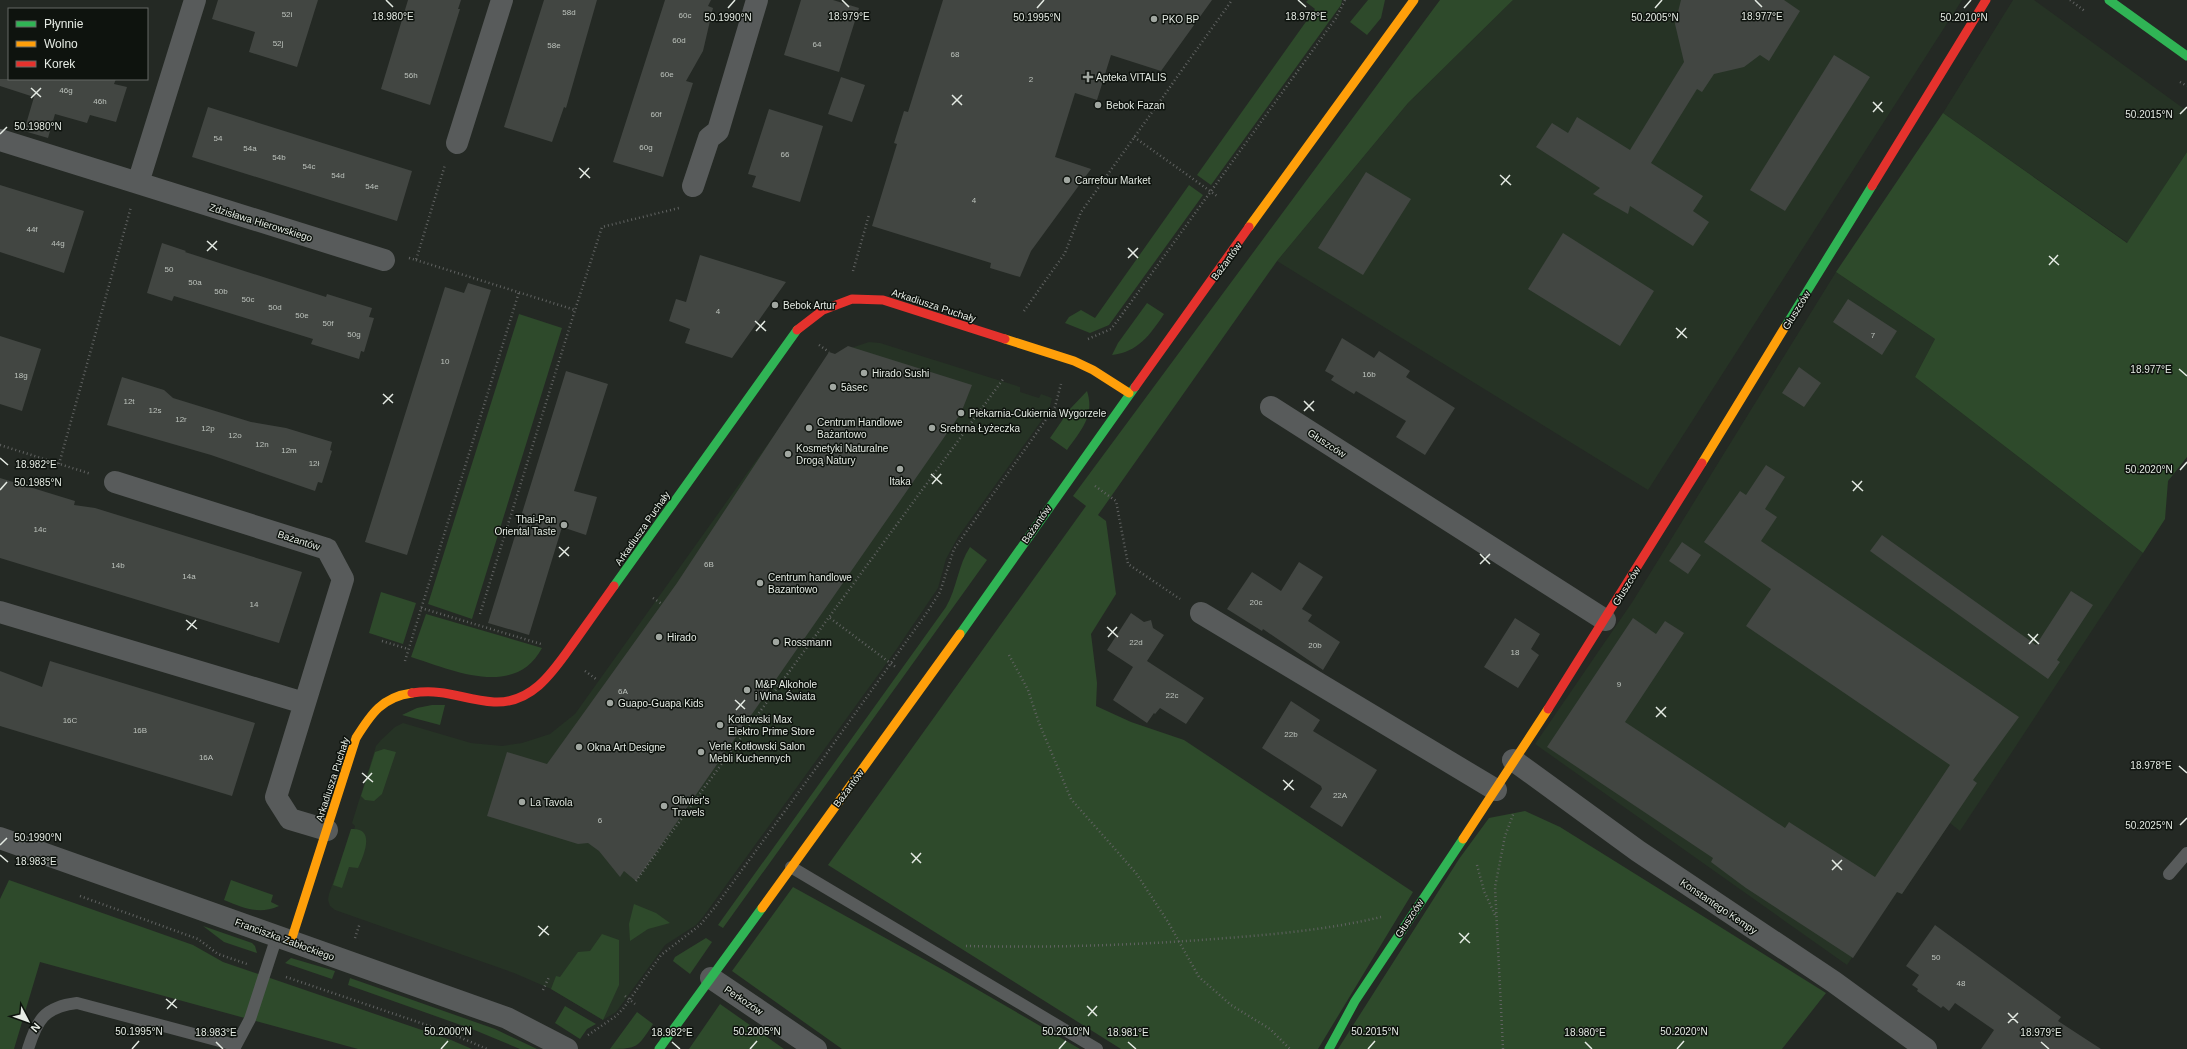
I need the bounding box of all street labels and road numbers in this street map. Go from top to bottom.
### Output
street label: Zdzisława Hierowskiego [208,202,314,244]
street label: Bażantów [1209,240,1244,282]
street label: Arkadiusza Puchały [890,287,977,324]
street label: Głuszców [1780,288,1813,332]
street label: Głuszców [1306,427,1349,460]
street label: Arkadiusza Puchały [613,489,672,567]
street label: Bażantów [1019,503,1054,545]
street label: Bażantów [276,528,322,553]
street label: Głuszców [1610,564,1643,608]
street label: Arkadiusza Puchały [314,736,351,823]
street label: Bażantów [831,767,866,809]
street label: Konstantego Kempy [1678,877,1759,936]
street label: Głuszców [1393,896,1426,939]
street label: Franciszka Zabłockiego [234,916,336,963]
street label: Perkozów [722,984,766,1018]

